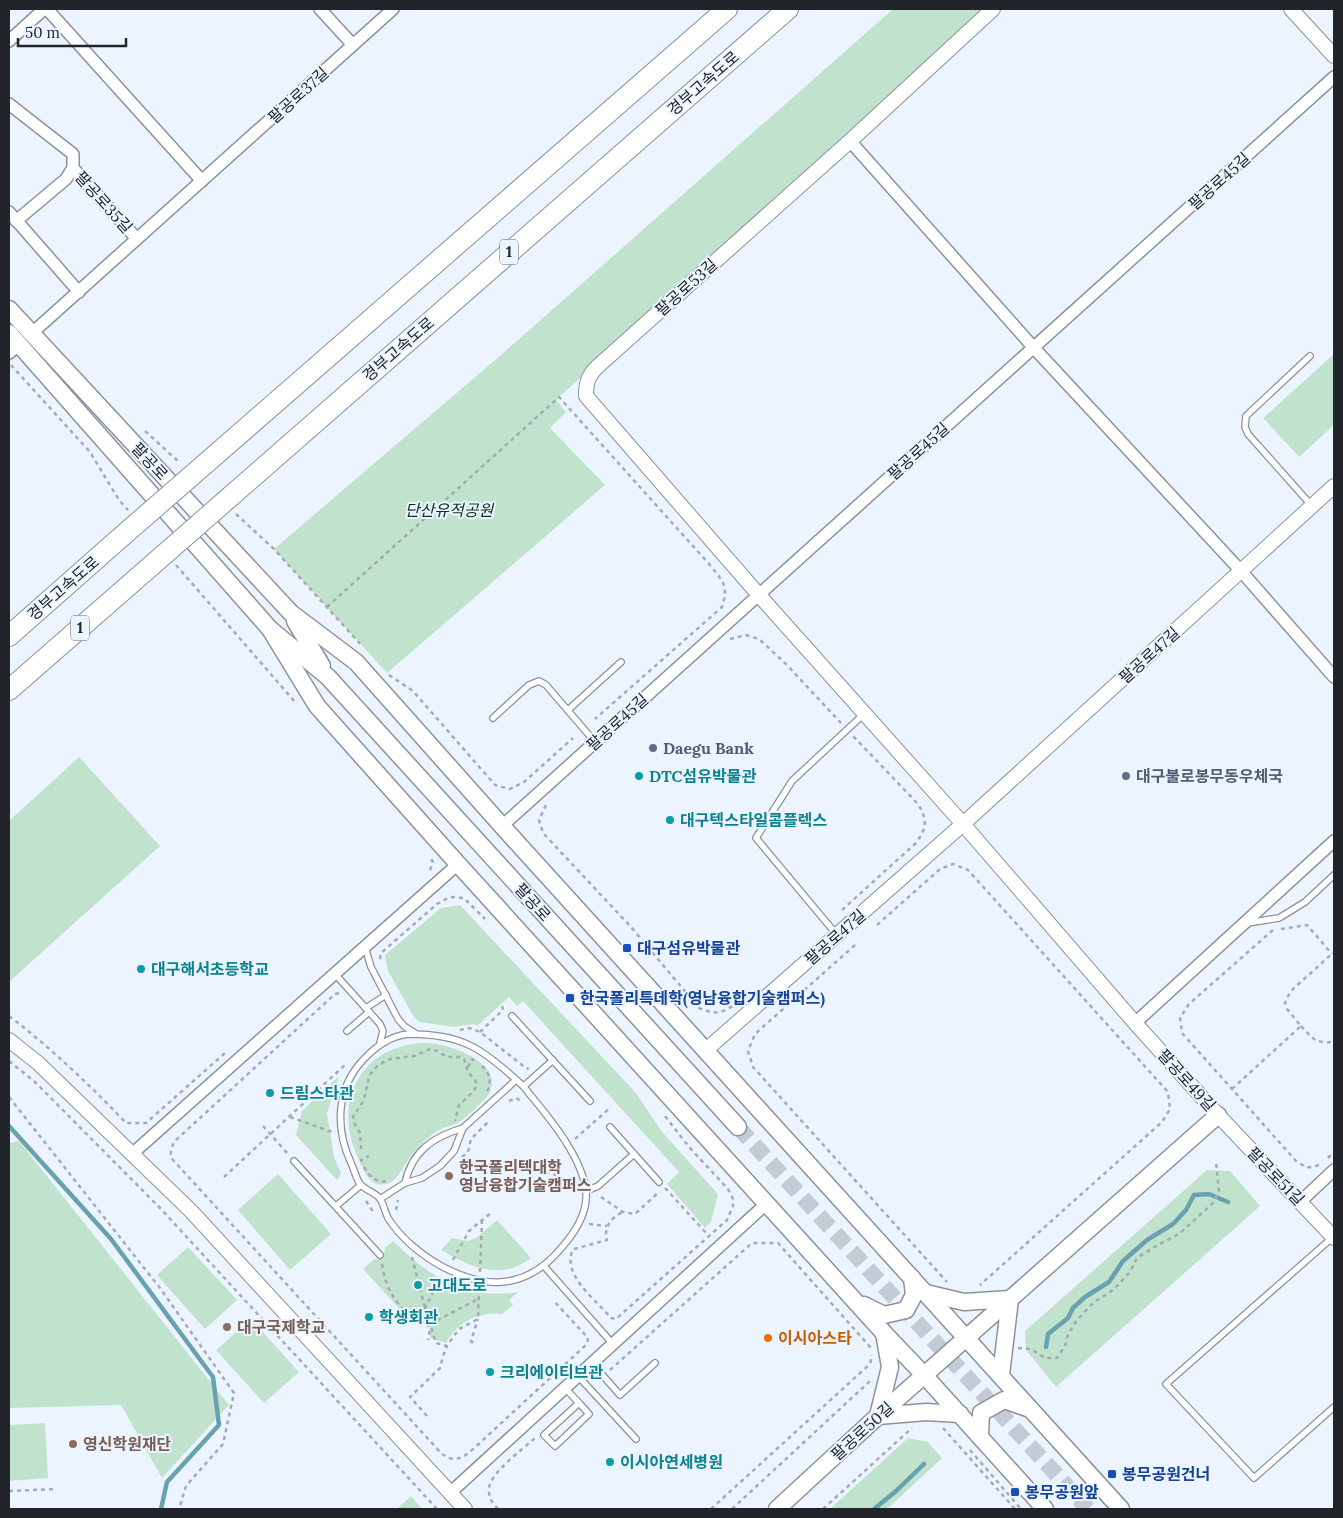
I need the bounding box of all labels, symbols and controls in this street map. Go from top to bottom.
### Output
scale bar [18,15,125,47]
text: 50 m [25,23,60,42]
street label: 경부고속도로 [663,46,743,120]
street label: 팔공로37길 [264,63,332,127]
street label: 팔공로45길 [1184,148,1254,214]
street label: 팔공로35길 [71,167,137,237]
road number: 1 [500,240,518,264]
street label: 팔공로53길 [651,254,721,320]
street label: 경부고속도로 [358,312,438,386]
street label: 팔공로45길 [883,418,953,484]
street label: 팔공로 [128,438,173,484]
park label: 단산유적공원 [405,500,494,520]
street label: 경부고속도로 [23,551,103,625]
road number: 1 [71,616,89,640]
street label: 팔공로47길 [1114,622,1184,688]
street label: 팔공로45길 [582,689,652,755]
place label: Daegu Bank [663,738,754,758]
marker: Daegu Bank [647,742,659,754]
place label: DTC섬유박물관 [649,766,756,786]
place label: 대구불로봉무동우체국 [1136,766,1283,786]
marker: DTC섬유박물관 [633,770,645,782]
marker: 대구불로봉무동우체국 [1120,770,1132,782]
place label: 대구텍스타일콤플렉스 [680,810,827,830]
marker: 대구텍스타일콤플렉스 [664,814,676,826]
street label: 팔공로 [511,879,555,925]
street label: 팔공로47길 [800,905,870,969]
place label: 대구섬유박물관 [637,938,740,958]
marker: 대구섬유박물관 [621,942,633,954]
place label: 대구해서초등학교 [151,959,269,979]
marker: 대구해서초등학교 [135,963,147,975]
place label: 한국폴리특데학(영남융합기술캠퍼스) [580,988,825,1009]
marker: 한국폴리특데학(영남융합기술캠퍼스) [564,992,576,1004]
street label: 팔공로49길 [1154,1045,1220,1115]
place label: 드림스타관 [280,1083,354,1103]
marker: 드림스타관 [264,1087,276,1099]
street label: 팔공로51길 [1243,1143,1309,1209]
place label: 한국폴리텍대학 영남융합기술캠퍼스 [459,1157,592,1195]
marker: 한국폴리텍대학 영남융합기술캠퍼스 [443,1170,455,1182]
place label: 고대도로 [428,1275,487,1295]
marker: 고대도로 [412,1279,424,1291]
place label: 학생회관 [379,1307,438,1327]
marker: 학생회관 [363,1311,375,1323]
place label: 대구국제학교 [237,1317,326,1337]
marker: 대구국제학교 [221,1321,233,1333]
place label: 이시아스타 [778,1328,852,1348]
marker: 이시아스타 [762,1332,774,1344]
place label: 크리에이티브관 [500,1362,603,1382]
marker: 크리에이티브관 [484,1366,496,1378]
street label: 팔공로50길 [826,1398,898,1464]
place label: 영신학원재단 [83,1434,171,1454]
marker: 영신학원재단 [67,1438,79,1450]
place label: 이시아연세병원 [620,1452,723,1472]
marker: 이시아연세병원 [604,1456,616,1468]
place label: 봉무공원건너 [1122,1464,1210,1484]
marker: 봉무공원건너 [1106,1468,1118,1480]
place label: 봉무공원앞 [1025,1482,1099,1502]
marker: 봉무공원앞 [1009,1486,1021,1498]

